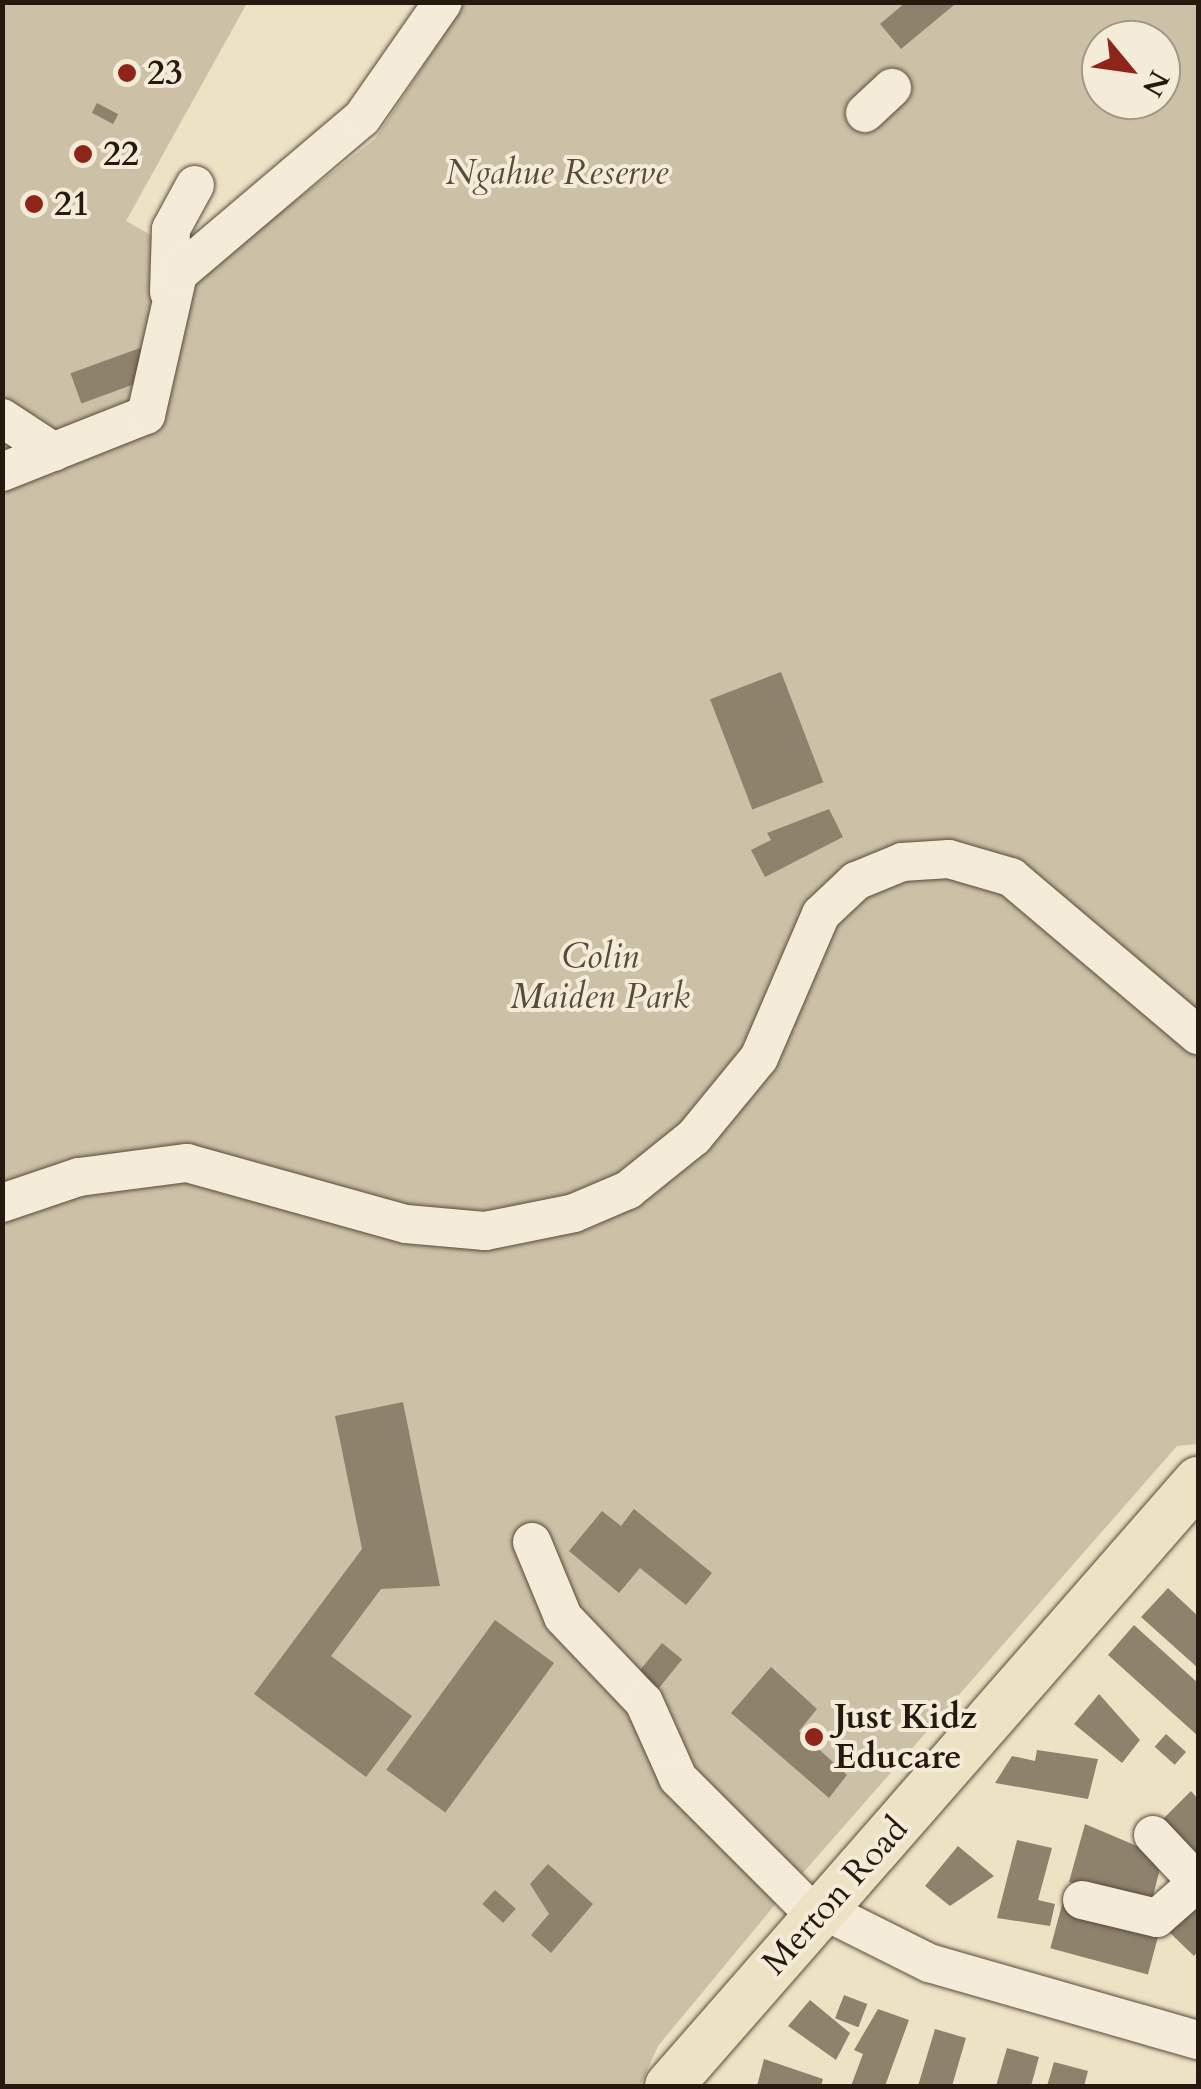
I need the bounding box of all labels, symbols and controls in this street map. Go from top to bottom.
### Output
north arrow [1081,20,1181,120]
place label: 23 [147,52,183,94]
marker: 23 [116,62,138,84]
text: N [1133,64,1178,103]
place label: 22 [103,133,139,175]
marker: 22 [72,143,94,165]
park label: Ngahue Reserve [446,152,668,194]
place label: 21 [54,183,90,225]
marker: 21 [23,193,45,215]
park label: Colin Maiden Park [510,936,690,1018]
place label: Just Kidz Educare [834,1696,977,1778]
marker: Just Kidz Educare [803,1726,825,1748]
street label: Merton Road [753,1808,917,1984]

